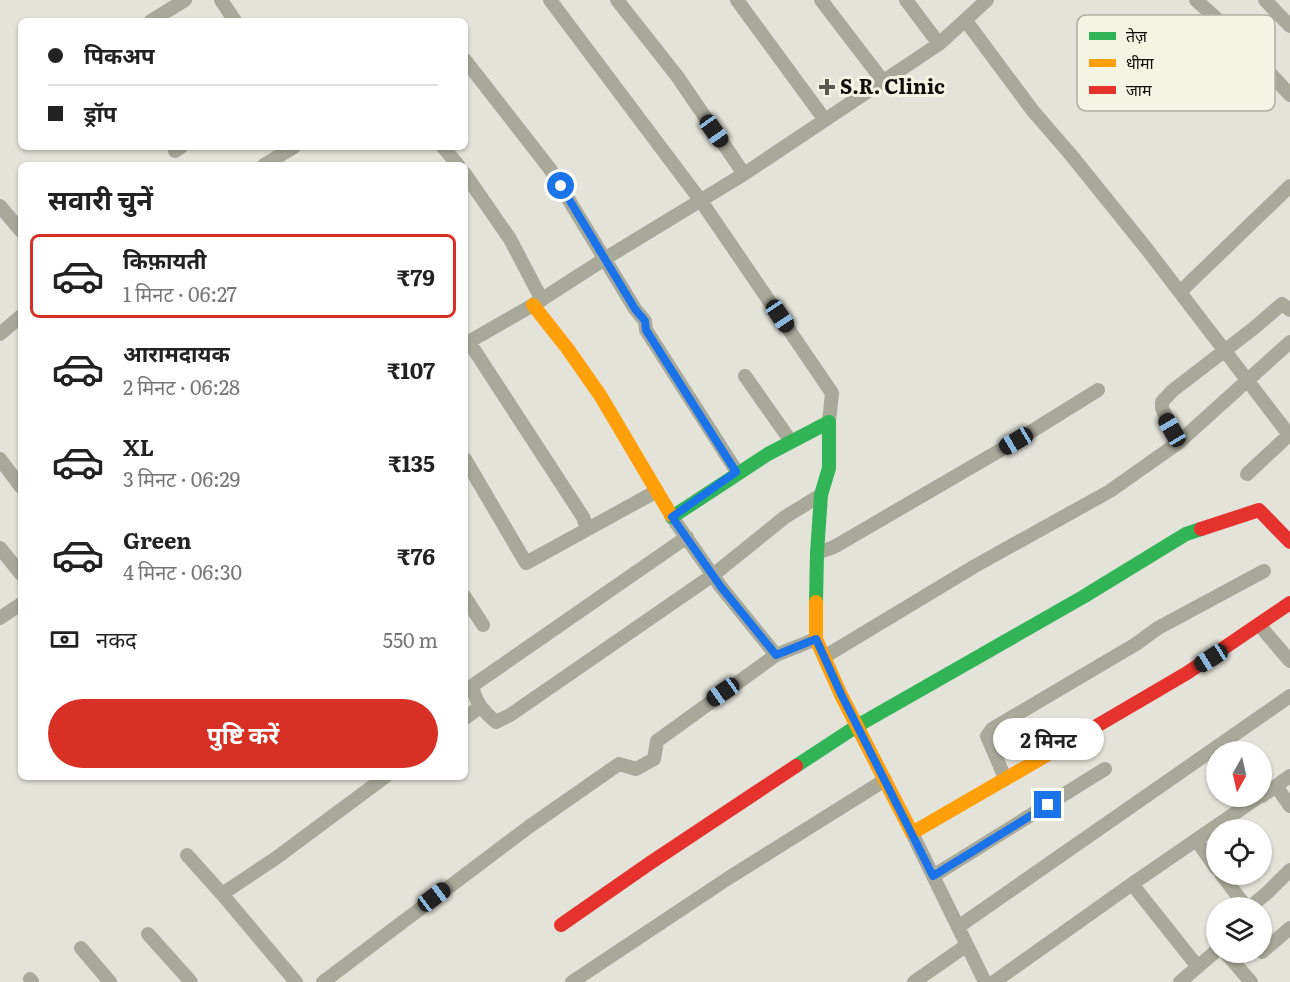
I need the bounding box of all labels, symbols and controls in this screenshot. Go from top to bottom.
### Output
legend [1077,15,1275,111]
text: तेज़ [1126,23,1148,47]
text: पिकअप [84,38,155,71]
text: धीमा [1126,50,1155,74]
place label: S.R. Clinic [840,70,945,100]
text: जाम [1126,77,1152,101]
marker: S.R. Clinic [818,78,836,96]
text: ड्रॉप [84,96,117,129]
car [696,111,732,151]
route start [547,172,574,199]
text: सवारी चुनें [48,178,153,218]
text: किफ़ायती [123,243,207,276]
icon: car [51,249,105,303]
text: ₹79 [397,260,435,293]
text: 1 मिनट · 06:27 [123,278,237,308]
car [762,296,798,336]
text: आरामदायक [123,336,230,369]
icon: car [51,342,105,396]
text: ₹107 [387,353,435,386]
text: 2 मिनट · 06:28 [123,371,240,401]
car [1155,410,1189,450]
car [996,424,1036,458]
text: XL [123,430,154,463]
icon: car [51,435,105,489]
text: ₹135 [388,446,435,479]
text: 3 मिनट · 06:29 [123,463,240,493]
text: Green [123,523,192,556]
icon: car [51,528,105,582]
text: ₹76 [397,539,435,572]
text: 4 मिनट · 06:30 [123,556,242,586]
text: नकद [96,622,137,655]
icon: cash [48,623,81,656]
text: 550 m [383,624,438,654]
car [1191,641,1231,675]
car [703,674,743,710]
button: पुष्टि करें [48,699,438,768]
callout: 2 मिनट [992,718,1104,760]
text: 2 मिनट [1020,724,1077,754]
north arrow [1206,741,1272,807]
map controls [1206,741,1272,963]
route end [1034,791,1061,818]
button: locate [1206,819,1272,885]
car [414,879,454,915]
button: layers [1206,897,1272,963]

